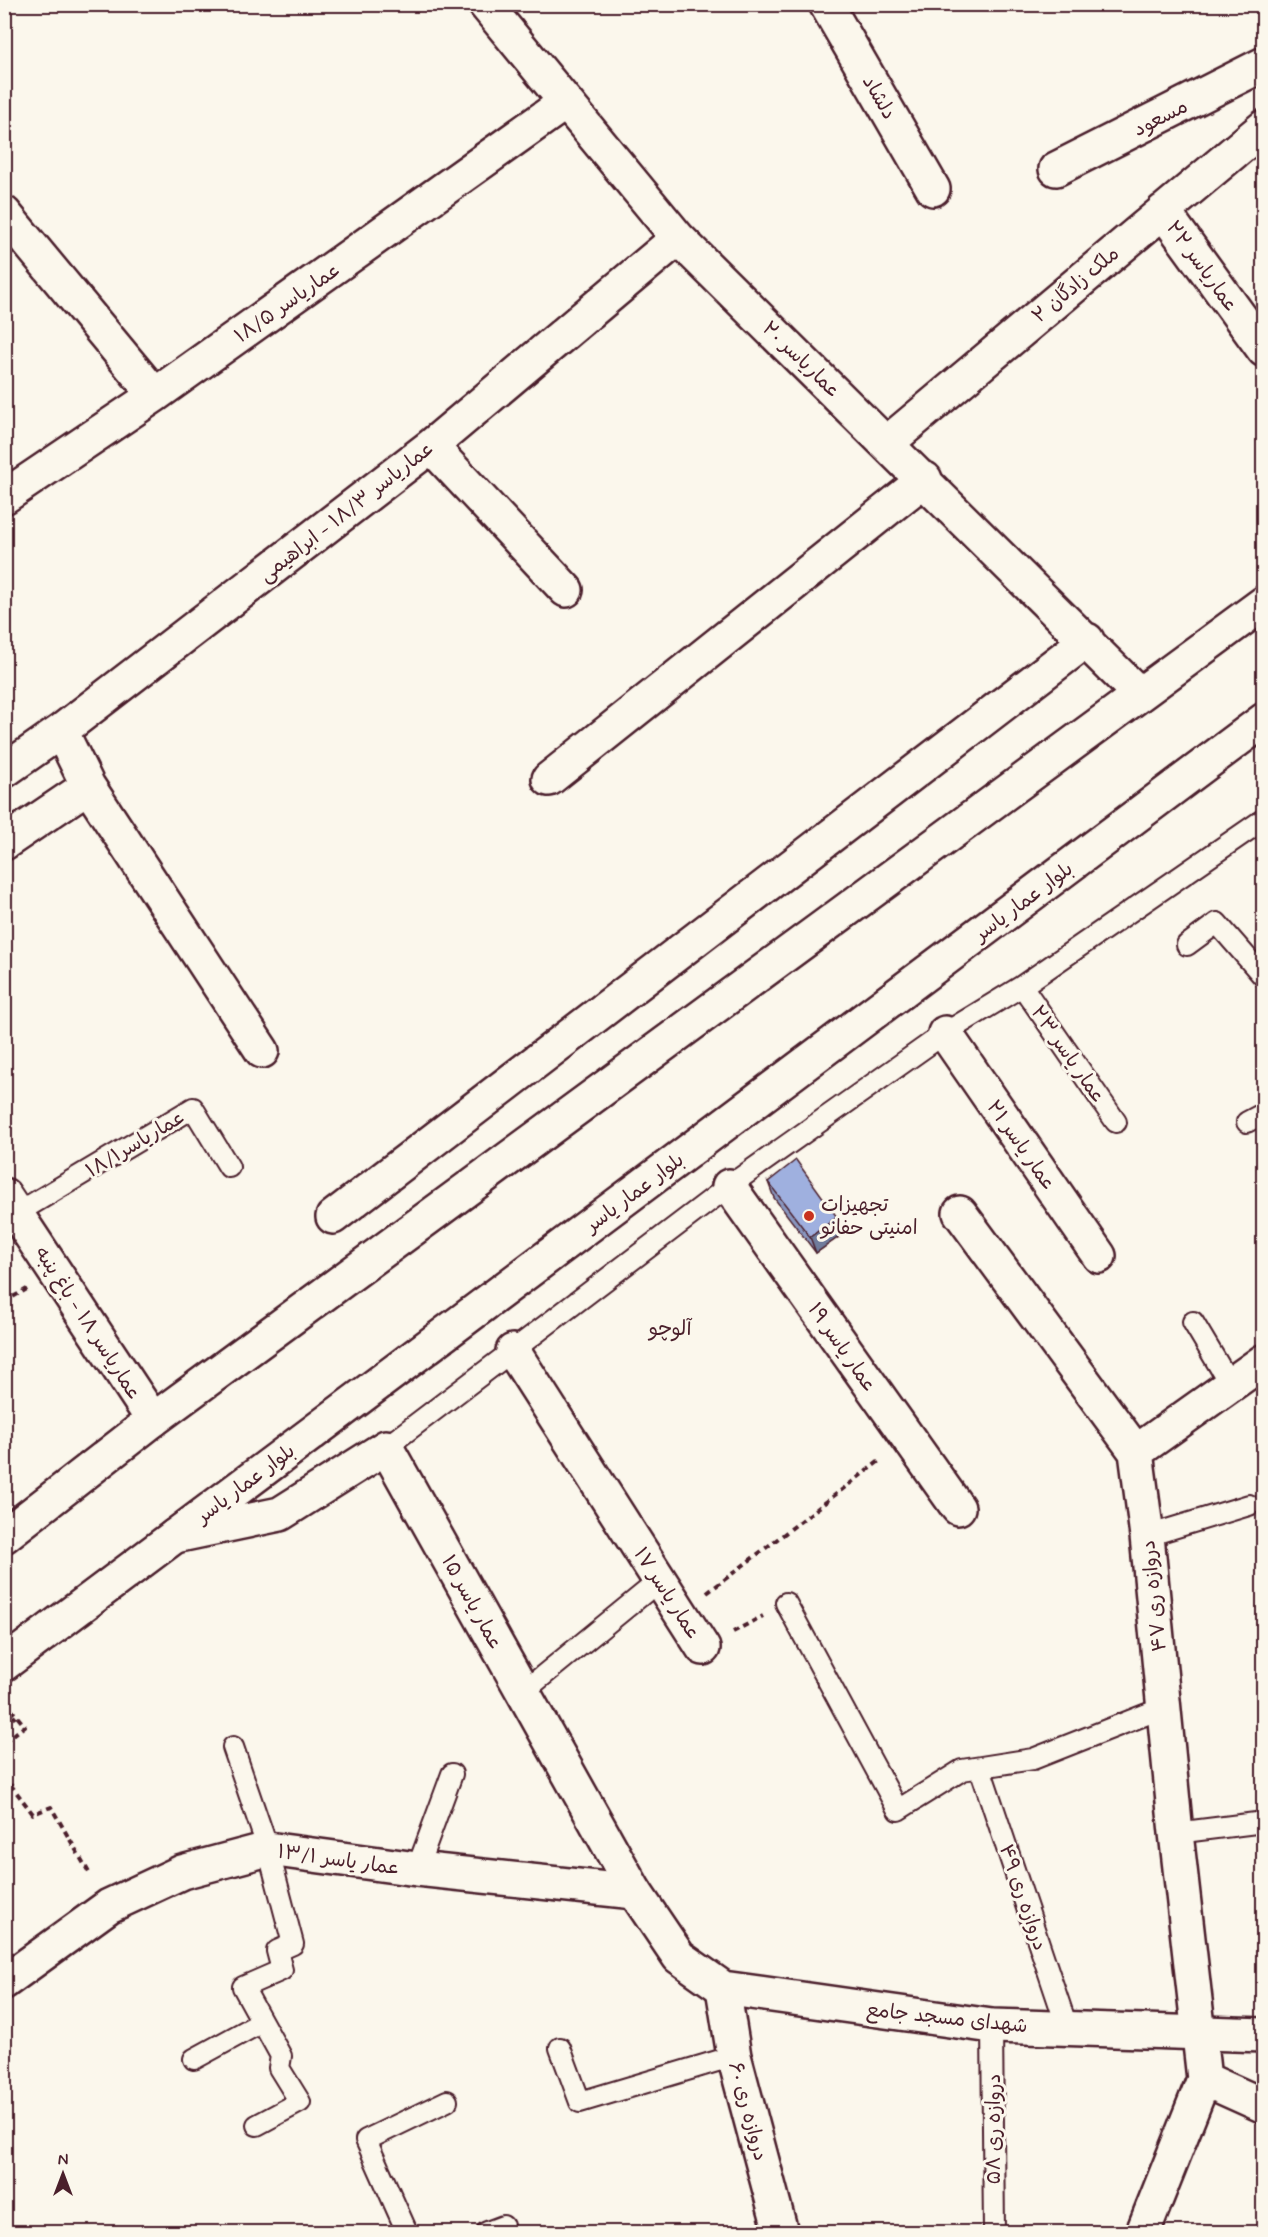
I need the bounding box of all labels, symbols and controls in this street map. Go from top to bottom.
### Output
street label: دلشاد [855,71,902,125]
street label: مسعود [1129,93,1193,144]
street label: عماریاسر ۲۲ [1159,216,1244,318]
street label: ۲ ملک زادگان [1027,241,1125,330]
street label: عماریاسر ۱۸/۵ [229,257,346,350]
street label: عماریاسر ۲۰ [756,316,846,405]
street label: عماریاسر ۱۸/۳ - ابراهیمی [254,435,440,589]
street label: بلوار عمار یاسر [967,856,1079,950]
street label: عمار یاسر ۲۳ [1024,1000,1111,1109]
street label: عمار یاسر ۲۱ [980,1095,1062,1197]
street label: عماریاسر۱۸/۱ [81,1104,191,1185]
street label: بلوار عمار یاسر [578,1147,690,1241]
place label: تجهیزات امنیتی حفانو [819,1192,918,1242]
marker: تجهیزات امنیتی حفانو [802,1209,816,1223]
street label: عماریاسر ۱۸ - باغ پنبه [28,1242,148,1406]
street label: عمار یاسر ۱۹ [801,1298,883,1398]
district label: آلوچو [647,1315,692,1343]
street label: بلوار عمار یاسر [189,1438,301,1532]
street label: دروازه ری ۴۷ [1135,1539,1174,1653]
street label: عمار یاسر ۱۷ [627,1542,707,1645]
street label: عمار یاسر ۱۵ [434,1550,509,1655]
street label: عمار یاسر ۱۳/۱ [276,1839,402,1882]
street label: دروازه ری ۴۹ [992,1841,1053,1954]
street label: شهدای مسجد جامع [865,1997,1029,2040]
street label: دروازه ری ۶۰ [721,2059,774,2164]
street label: دروازه ری ۵۸ [981,2074,1008,2184]
north arrow [33,2144,93,2204]
text: N [58,2150,68,2171]

